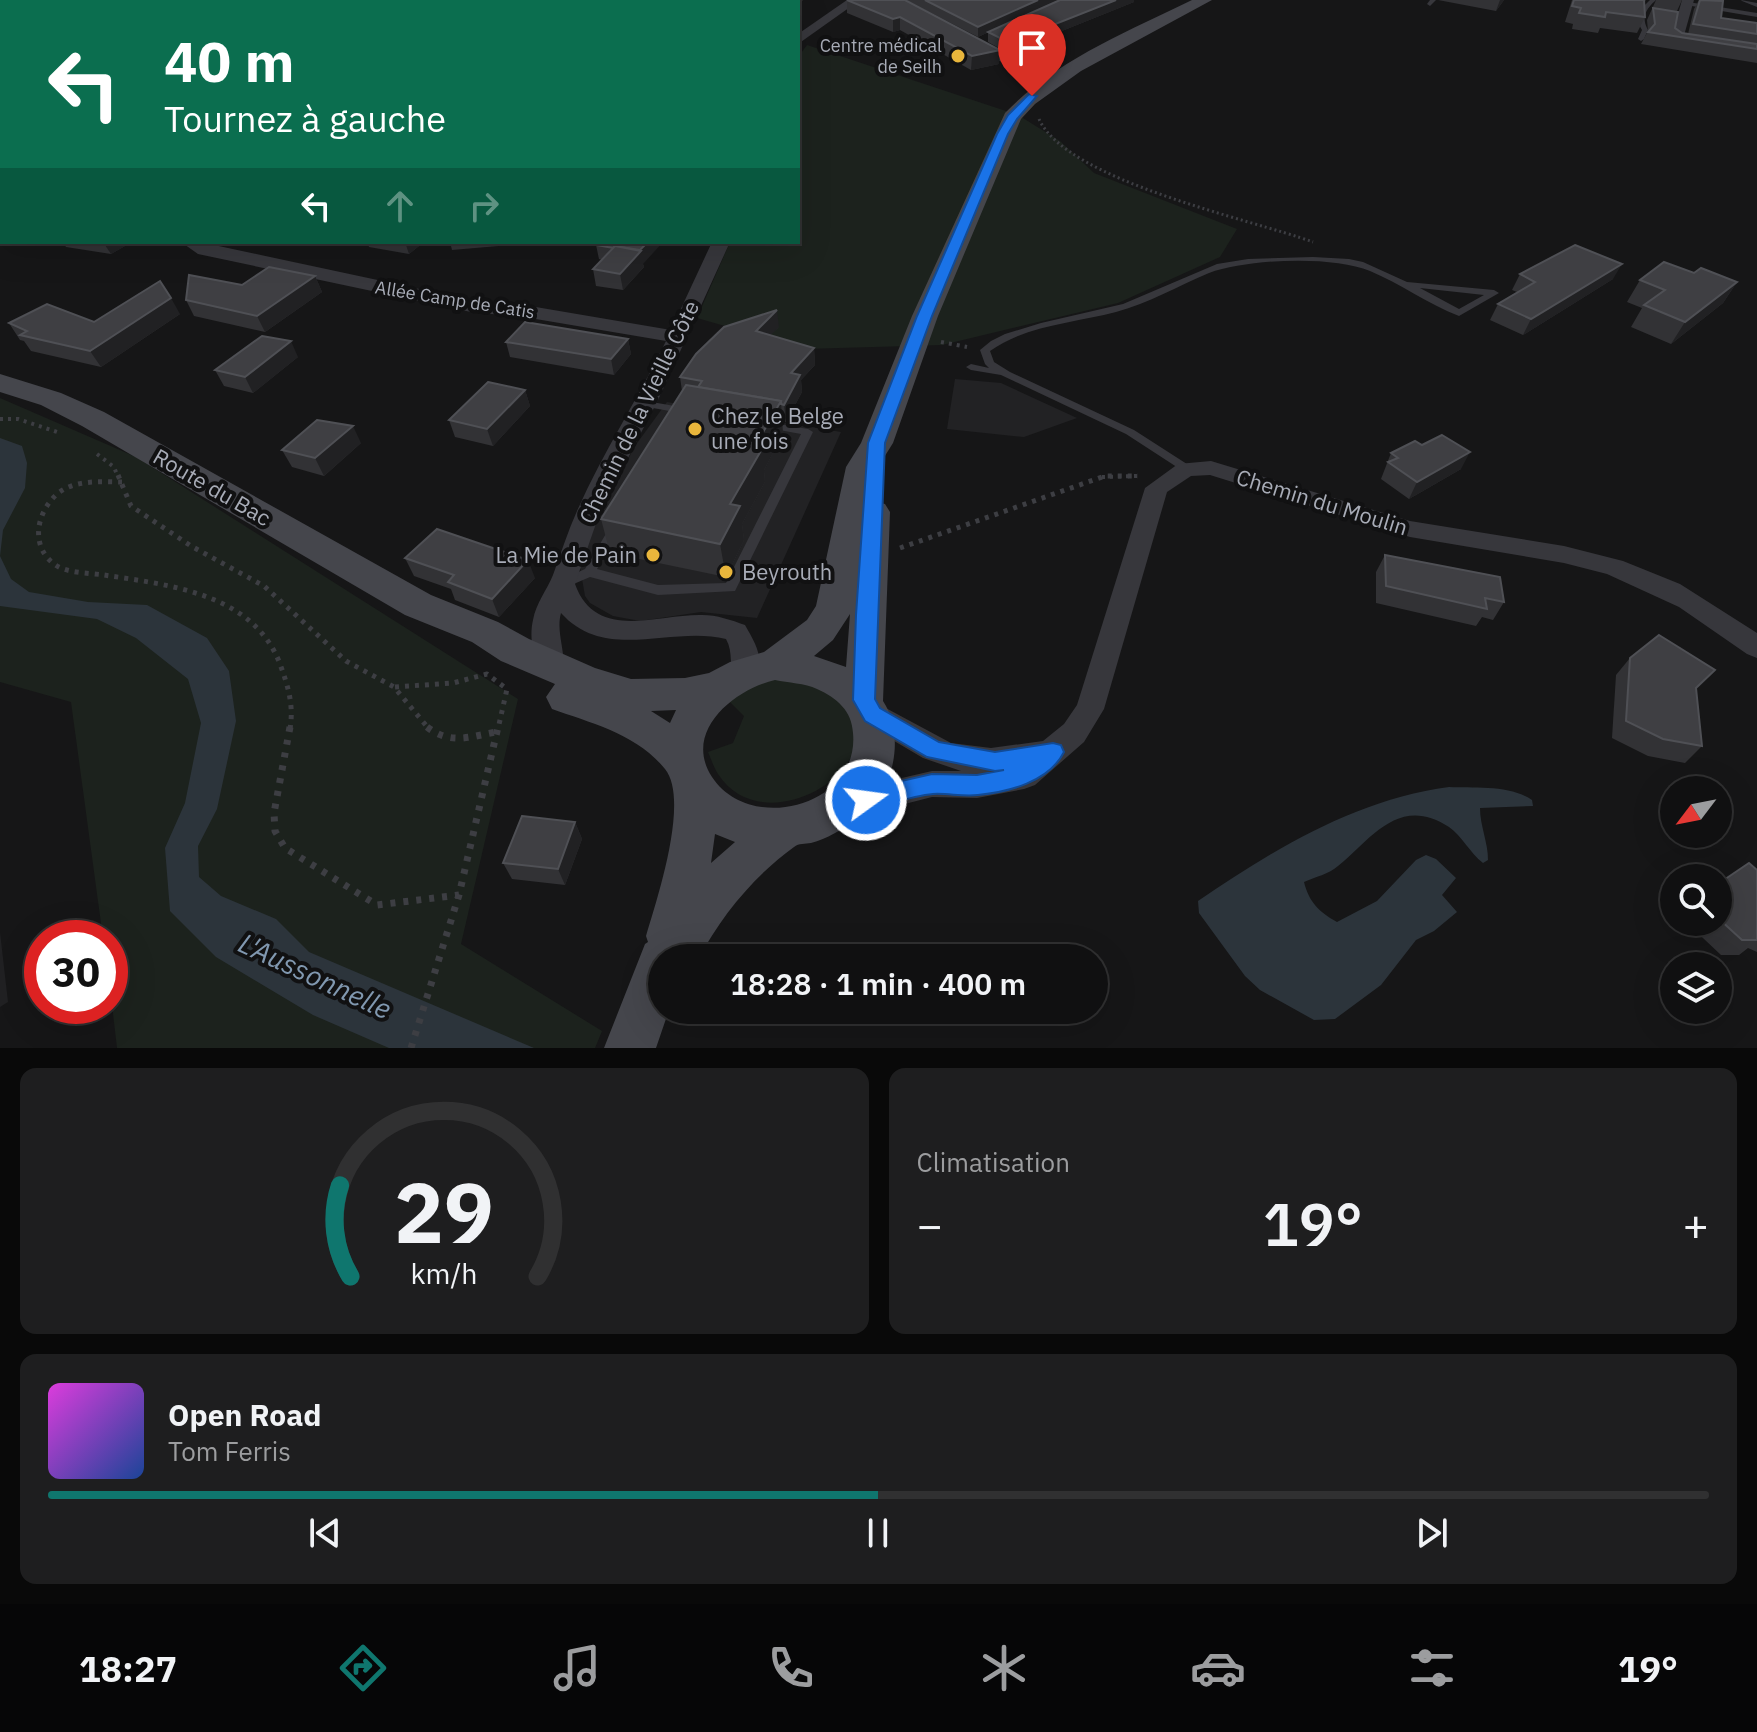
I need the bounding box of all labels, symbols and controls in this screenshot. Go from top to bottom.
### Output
pin [998,14.0,1066,96]
text: 40 m [164,25,294,97]
icon: arrive [1010,26,1054,70]
icon: left [32,32,136,136]
place label: Centre médical de Seilh [820,34,942,78]
marker: Centre médical de Seilh [949,47,967,65]
text: Tournez à gauche [164,95,446,142]
icon: left [294,184,338,228]
icon: ahead [378,184,422,228]
icon: right [462,184,506,228]
street label: Allée Camp de Catis [374,276,537,323]
street label: Chemin de la Vieille Côte [572,295,705,528]
place label: Chez le Belge une fois [711,401,844,455]
marker: Chez le Belge une fois [686,420,704,438]
street label: Route du Bac [148,441,276,532]
street label: Chemin du Moulin [1233,462,1411,541]
place label: La Mie de Pain [496,540,637,569]
marker: La Mie de Pain [644,546,662,564]
place label: Beyrouth [742,557,832,586]
marker: Beyrouth [717,563,735,581]
position arrow [824,758,908,842]
north arrow [1660,776,1732,848]
map controls [1660,776,1732,1024]
button: search [1660,864,1732,936]
speed limit sign: 30 [24,920,128,1024]
water label: L'Aussonnelle [233,924,398,1027]
button: layers [1660,952,1732,1024]
text: 18:28 · 1 min · 400 m [730,964,1026,1003]
text: Climatisation [917,1145,1070,1179]
text: 29 [394,1158,494,1266]
text: 19° [1263,1184,1363,1263]
text: − [917,1196,943,1253]
text: + [1683,1196,1709,1253]
text: km/h [411,1255,478,1292]
text: Open Road [168,1395,321,1434]
text: Tom Ferris [168,1434,291,1468]
icon: previous [303,1511,347,1555]
icon: pause [856,1511,900,1555]
icon: next [1410,1511,1454,1555]
icon: directions [335,1640,391,1696]
icon: music [549,1640,605,1696]
icon: phone [763,1640,819,1696]
icon: climate [976,1640,1032,1696]
icon: car [1190,1640,1246,1696]
icon: filters [1404,1640,1460,1696]
text: 18:27 [79,1645,177,1692]
text: 19° [1618,1645,1678,1692]

